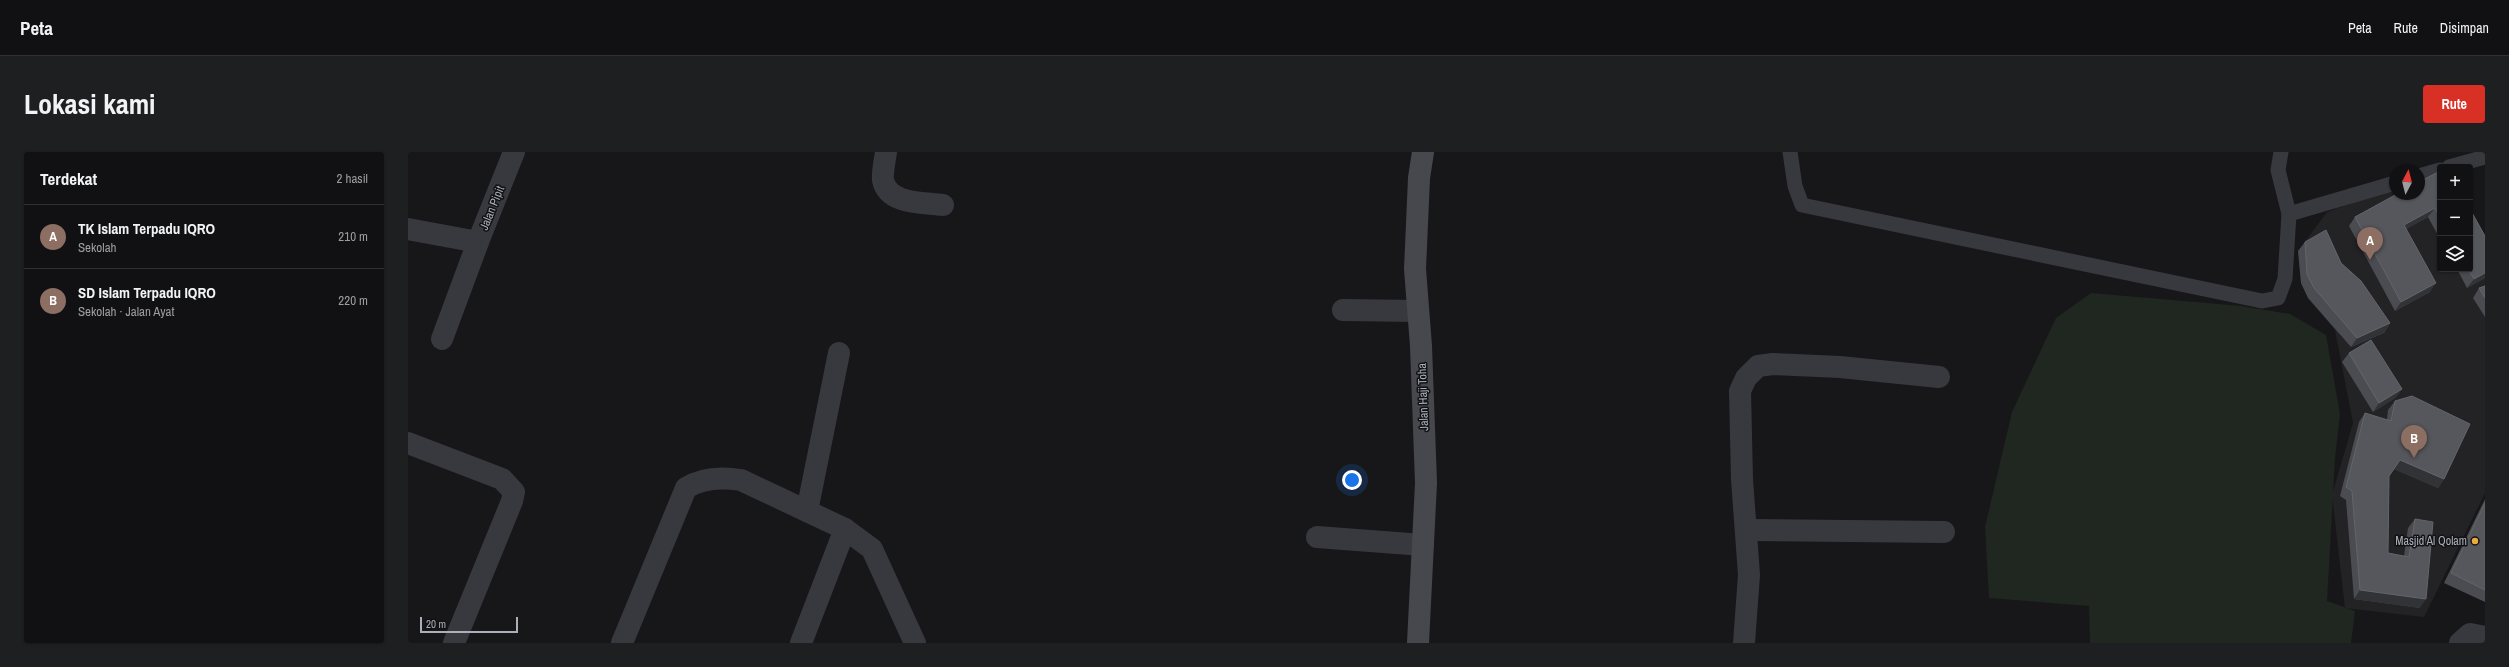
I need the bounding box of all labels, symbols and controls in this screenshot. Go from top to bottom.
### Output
text: Peta [20,15,53,41]
text: Peta [2348,19,2372,37]
text: Rute [2394,19,2418,37]
text: Disimpan [2440,19,2489,37]
text: Lokasi kami [24,85,155,123]
button: Rute [2423,85,2485,123]
north arrow [2389,164,2425,200]
map controls [2437,164,2473,272]
button: + [2437,164,2473,200]
text: Terdekat [40,167,97,190]
text: 2 hasil [337,170,368,187]
street label: Jalan Pipit [476,183,508,233]
button: − [2437,200,2473,236]
text: TK Islam Terpadu IQRO [78,218,215,239]
pin: A [2357,227,2383,260]
text: A [49,228,57,245]
text: 210 m [338,228,368,245]
button: layers [2437,236,2473,272]
text: Sekolah [78,239,117,256]
text: SD Islam Terpadu IQRO [78,282,216,303]
text: B [49,292,57,309]
text: 220 m [338,292,368,309]
text: Sekolah · Jalan Ayat [78,303,174,320]
street label: Jalan Haji Toha [1414,362,1432,431]
pin: B [2401,425,2427,458]
your location [1342,470,1362,490]
place label: Masjid Al Qolam [2395,533,2467,549]
marker: Masjid Al Qolam [2470,536,2480,546]
scale bar [420,615,518,634]
text: 20 m [426,617,446,631]

